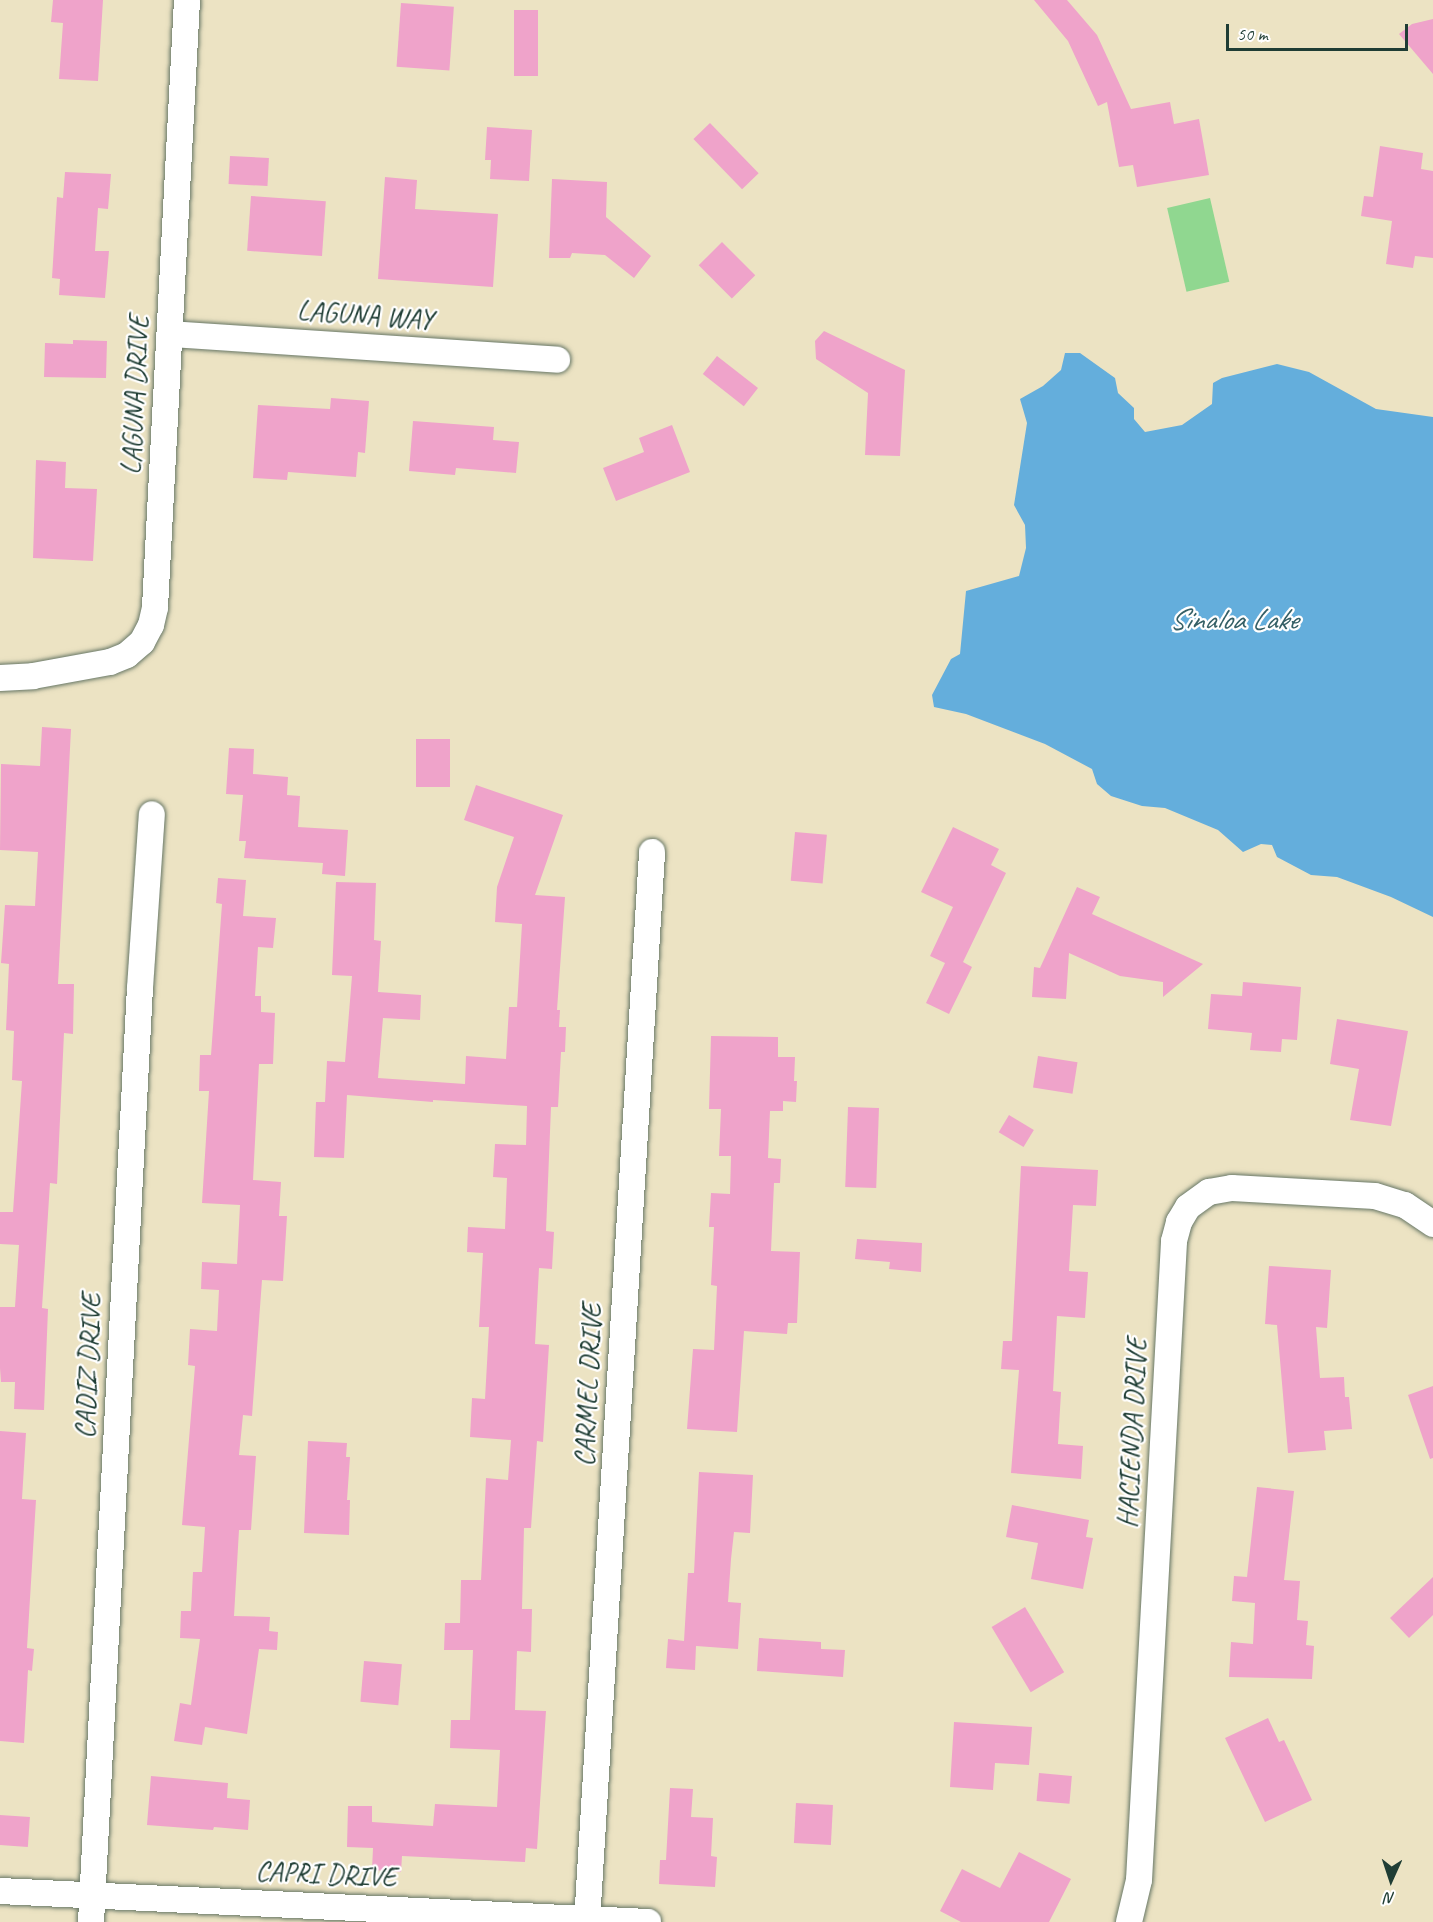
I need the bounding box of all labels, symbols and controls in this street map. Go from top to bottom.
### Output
scale bar [1229,12,1410,50]
text: 50 m [1237,23,1268,45]
street label: LAGUNA WAY [296,293,434,337]
street label: LAGUNA DRIVE [114,315,156,475]
water label: Sinaloa Lake [1169,601,1297,637]
street label: CADIZ DRIVE [67,1293,109,1439]
street label: CARMEL DRIVE [567,1302,609,1468]
street label: HACIENDA DRIVE [1110,1337,1154,1529]
north arrow [1361,1850,1421,1910]
street label: CAPRI DRIVE [255,1854,397,1894]
text: N [1385,1888,1396,1908]

